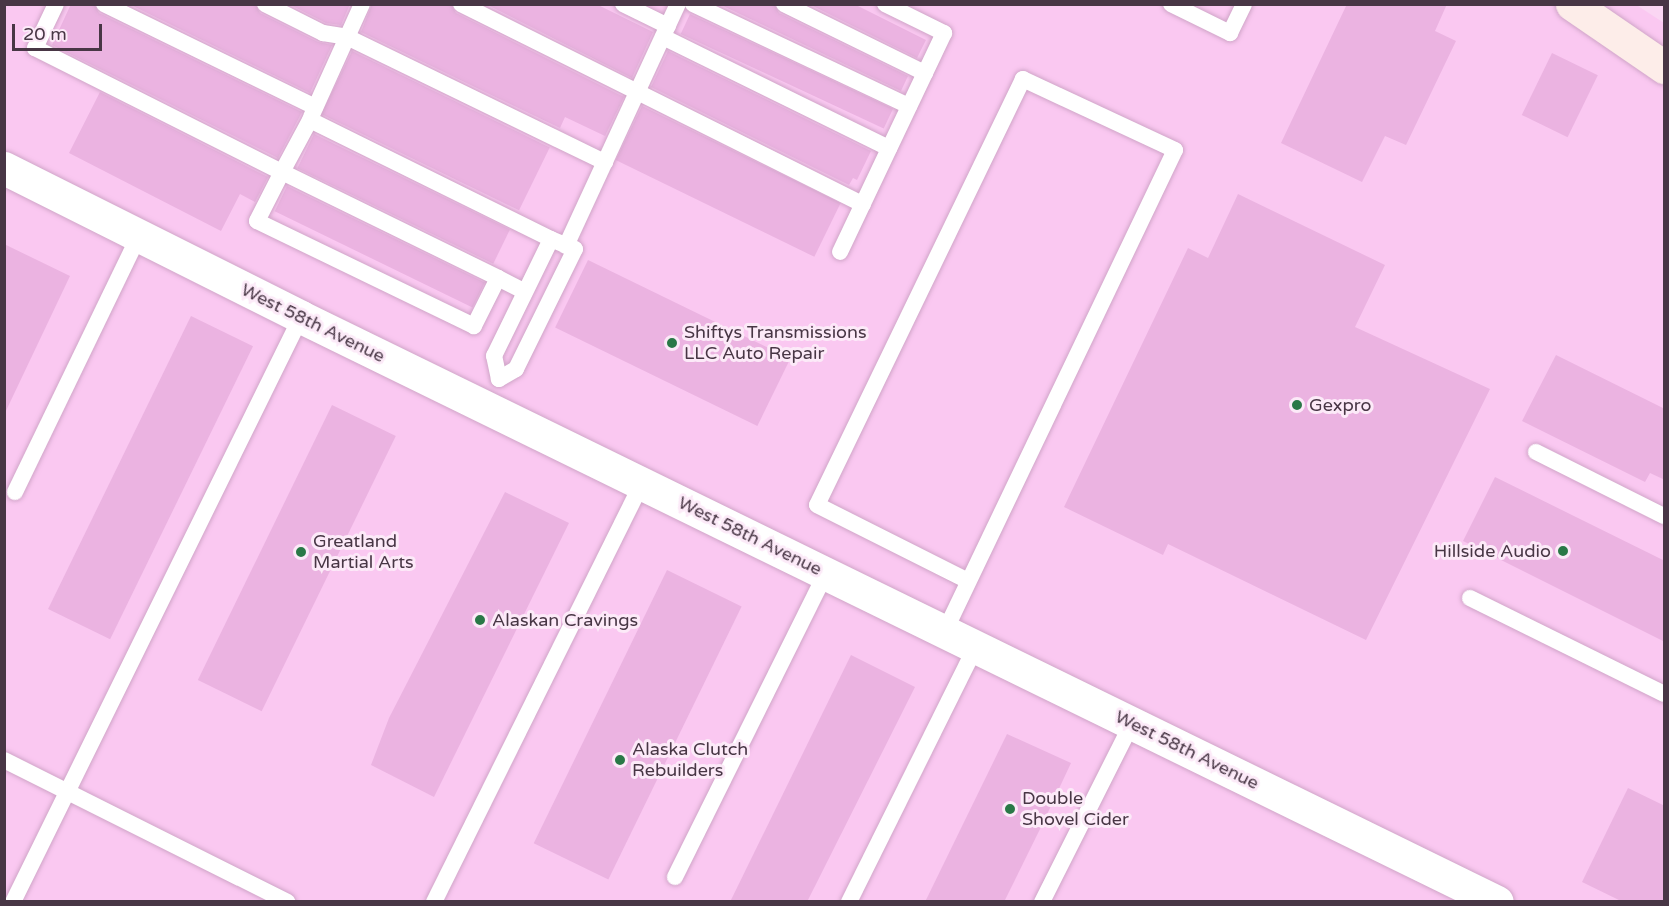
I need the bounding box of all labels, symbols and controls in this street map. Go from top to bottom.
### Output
scale bar [15,12,105,50]
text: 20 m [23,23,67,45]
street label: West 58th Avenue [238,279,388,367]
place label: Shiftys Transmissions LLC Auto Repair [684,322,867,364]
marker: Shiftys Transmissions LLC Auto Repair [665,336,679,350]
place label: Gexpro [1309,394,1371,416]
marker: Gexpro [1290,398,1304,412]
street label: West 58th Avenue [675,492,825,580]
place label: Greatland Martial Arts [313,531,414,574]
place label: Hillside Audio [1434,540,1551,562]
marker: Hillside Audio [1556,544,1570,558]
marker: Greatland Martial Arts [294,545,308,559]
place label: Alaskan Cravings [492,609,638,631]
marker: Alaskan Cravings [473,613,487,627]
street label: West 58th Avenue [1112,706,1262,794]
place label: Alaska Clutch Rebuilders [632,739,748,782]
marker: Alaska Clutch Rebuilders [613,753,627,767]
place label: Double Shovel Cider [1022,788,1129,830]
marker: Double Shovel Cider [1003,802,1017,816]

